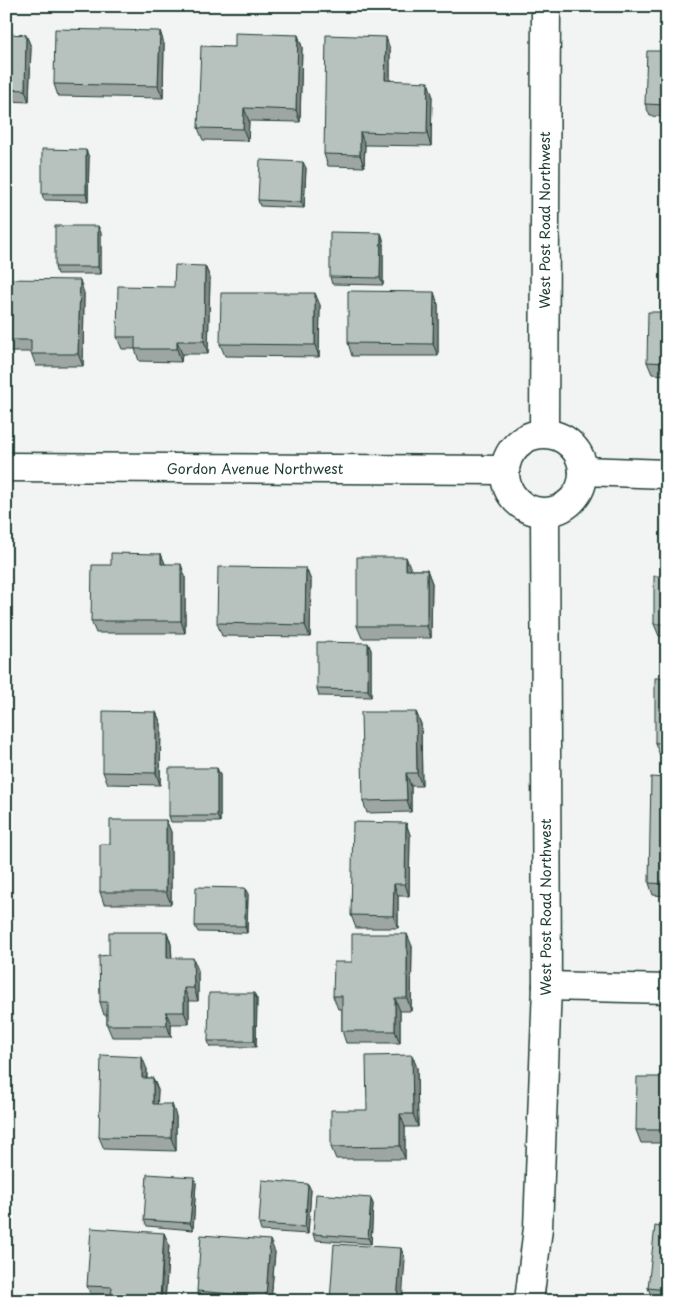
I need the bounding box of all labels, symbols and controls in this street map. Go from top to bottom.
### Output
street label: West Post Road Northwest [534,131,555,309]
street label: Gordon Avenue Northwest [167,458,344,479]
street label: West Post Road Northwest [535,818,556,996]

